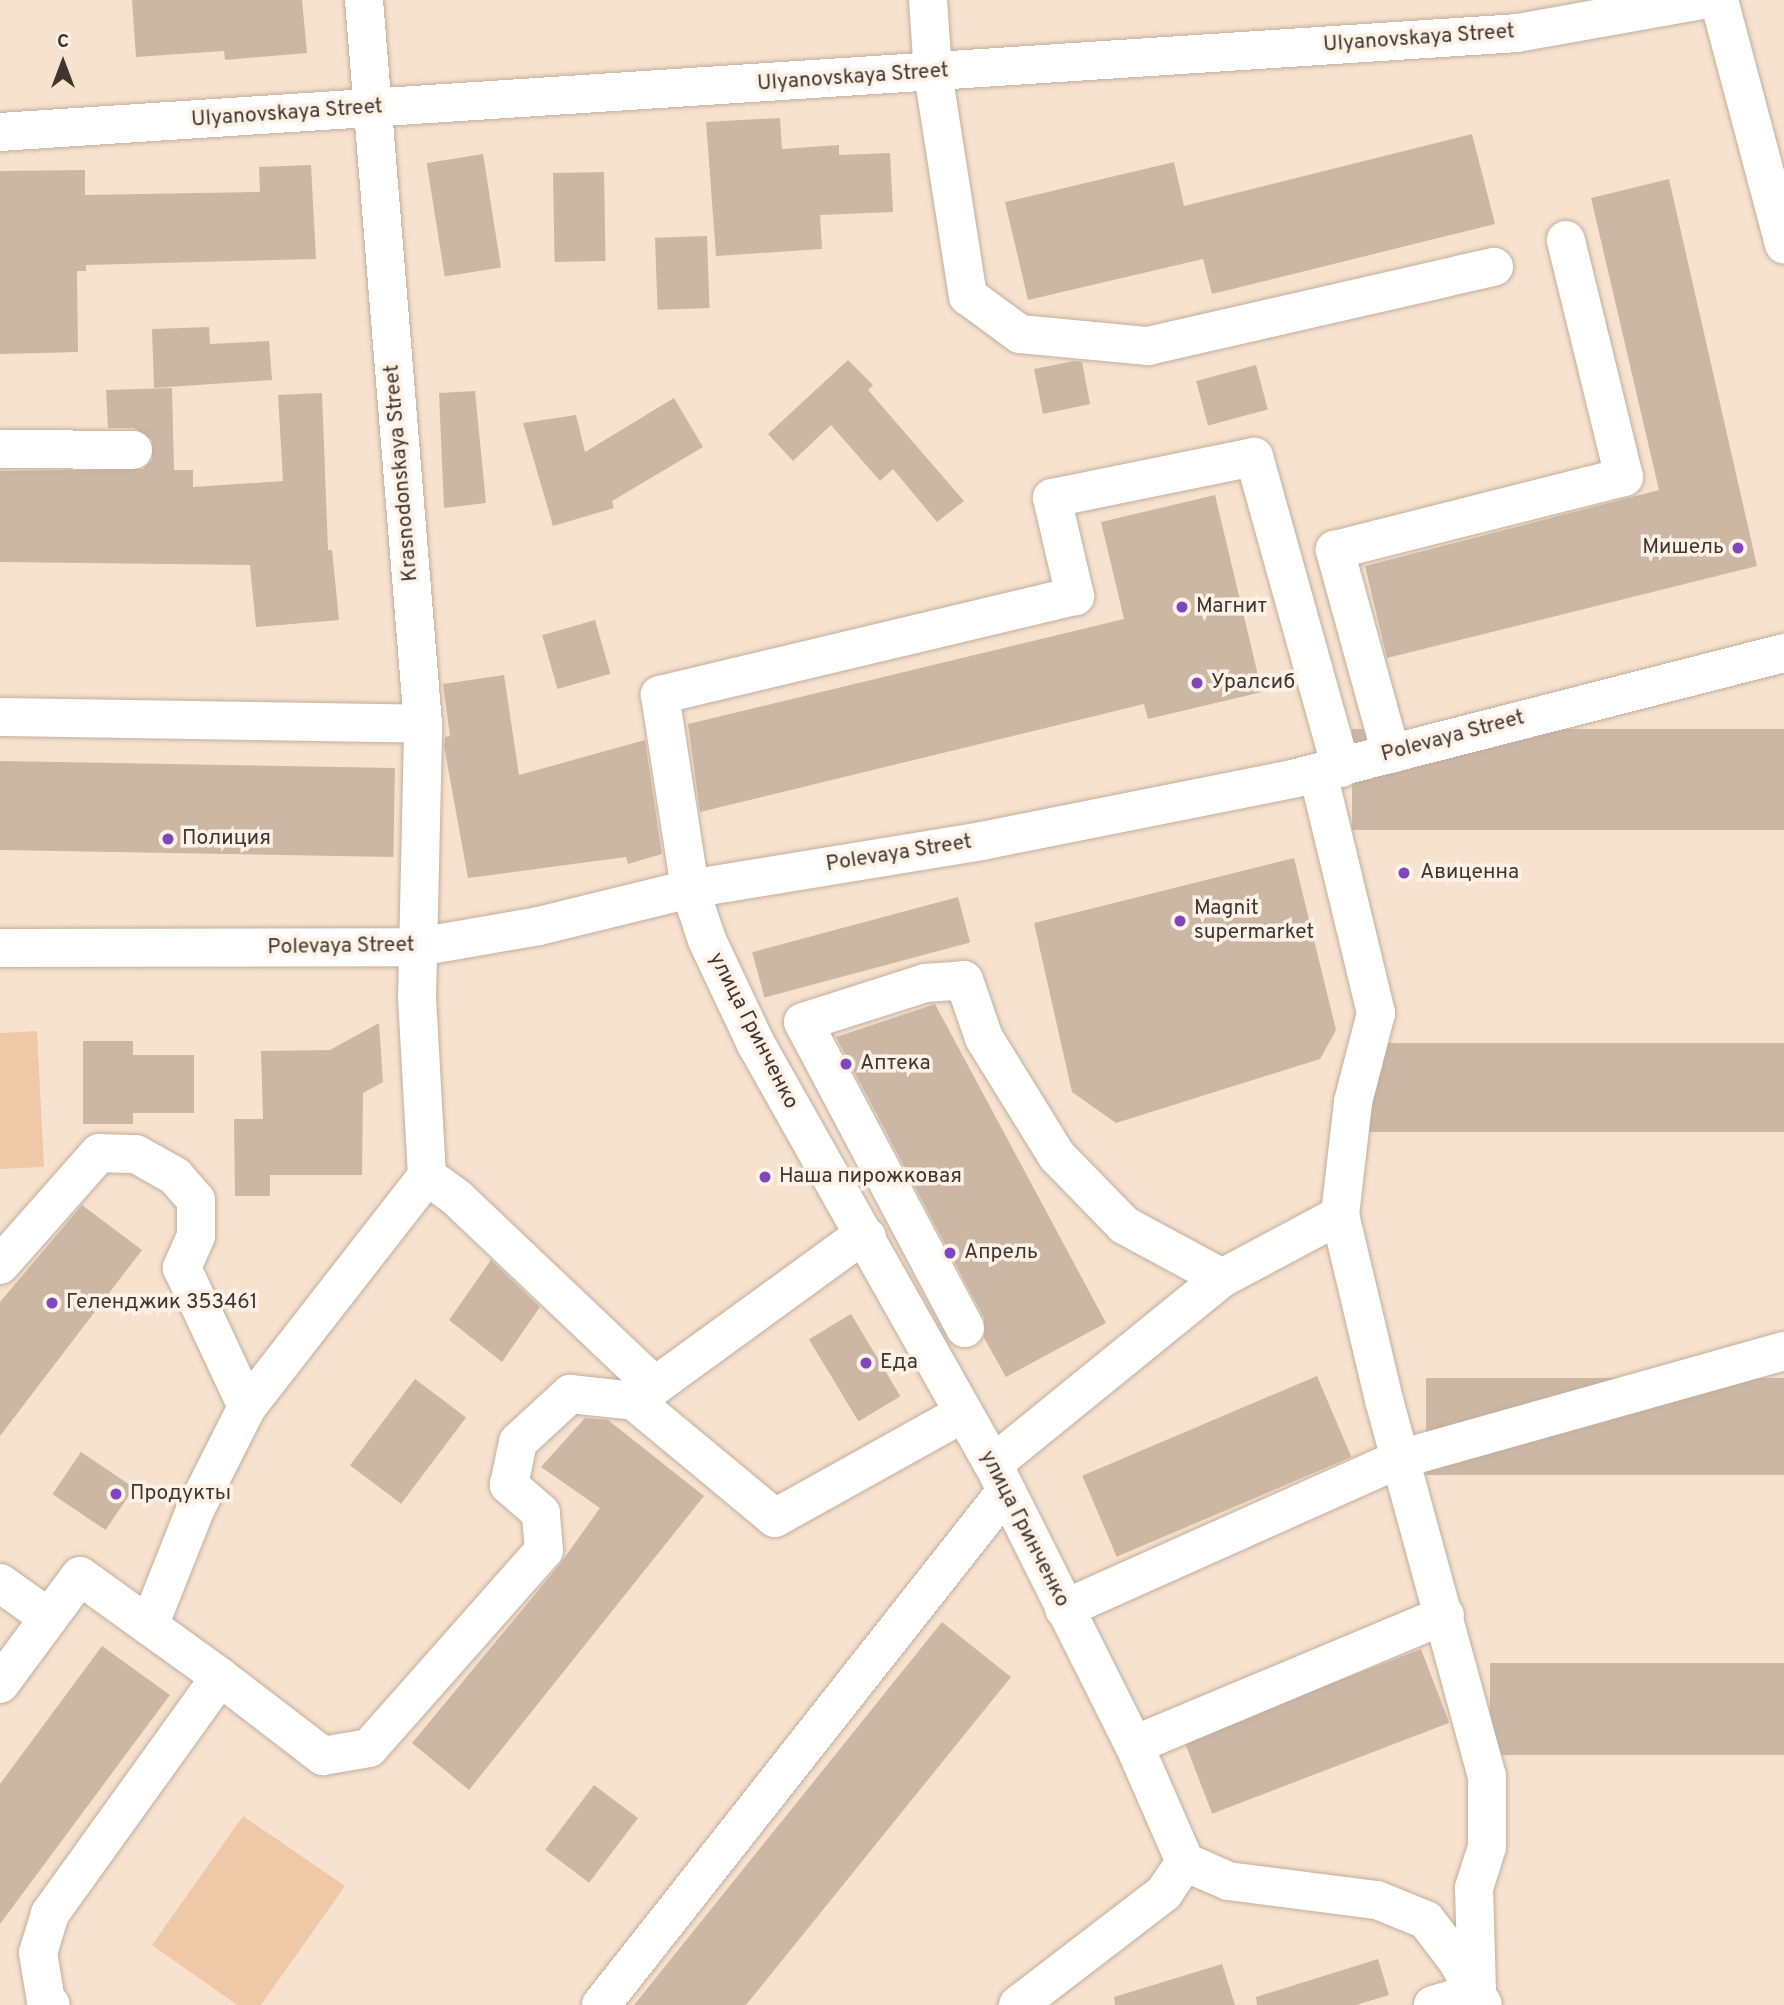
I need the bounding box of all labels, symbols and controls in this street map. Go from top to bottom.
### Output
street label: Ulyanovskaya Street [1322,20,1516,58]
north arrow [28,28,98,98]
text: С [57,30,69,54]
street label: Ulyanovskaya Street [756,59,950,97]
street label: Ulyanovskaya Street [190,95,384,133]
street label: Krasnodonskaya Street [380,363,424,583]
place label: Мишель [1642,535,1724,561]
marker: Мишель [1730,540,1746,556]
place label: Магнит [1196,594,1267,620]
marker: Магнит [1174,599,1190,615]
place label: Уралсиб [1211,670,1295,696]
marker: Уралсиб [1189,675,1205,691]
street label: Polevaya Street [1379,706,1527,768]
place label: Полиция [182,826,271,852]
street label: Polevaya Street [824,830,974,878]
marker: Полиция [160,831,176,847]
place label: Авиценна [1420,860,1519,886]
marker: Авиценна [1394,863,1414,883]
place label: Magnit supermarket [1194,896,1314,946]
marker: Magnit supermarket [1172,913,1188,929]
street label: Polevaya Street [267,933,415,961]
street label: улица Гринченко [703,949,803,1113]
place label: Аптека [860,1051,931,1077]
marker: Аптека [838,1056,854,1072]
place label: Наша пирожковая [779,1164,962,1190]
marker: Наша пирожковая [757,1169,773,1185]
place label: Апрель [964,1240,1038,1266]
marker: Апрель [942,1245,958,1261]
place label: Геленджик 353461 [66,1290,258,1316]
marker: Геленджик 353461 [44,1295,60,1311]
place label: Еда [880,1350,918,1376]
marker: Еда [858,1355,874,1371]
street label: улица Гринченко [974,1447,1074,1611]
place label: Продукты [130,1481,231,1507]
marker: Продукты [108,1486,124,1502]

